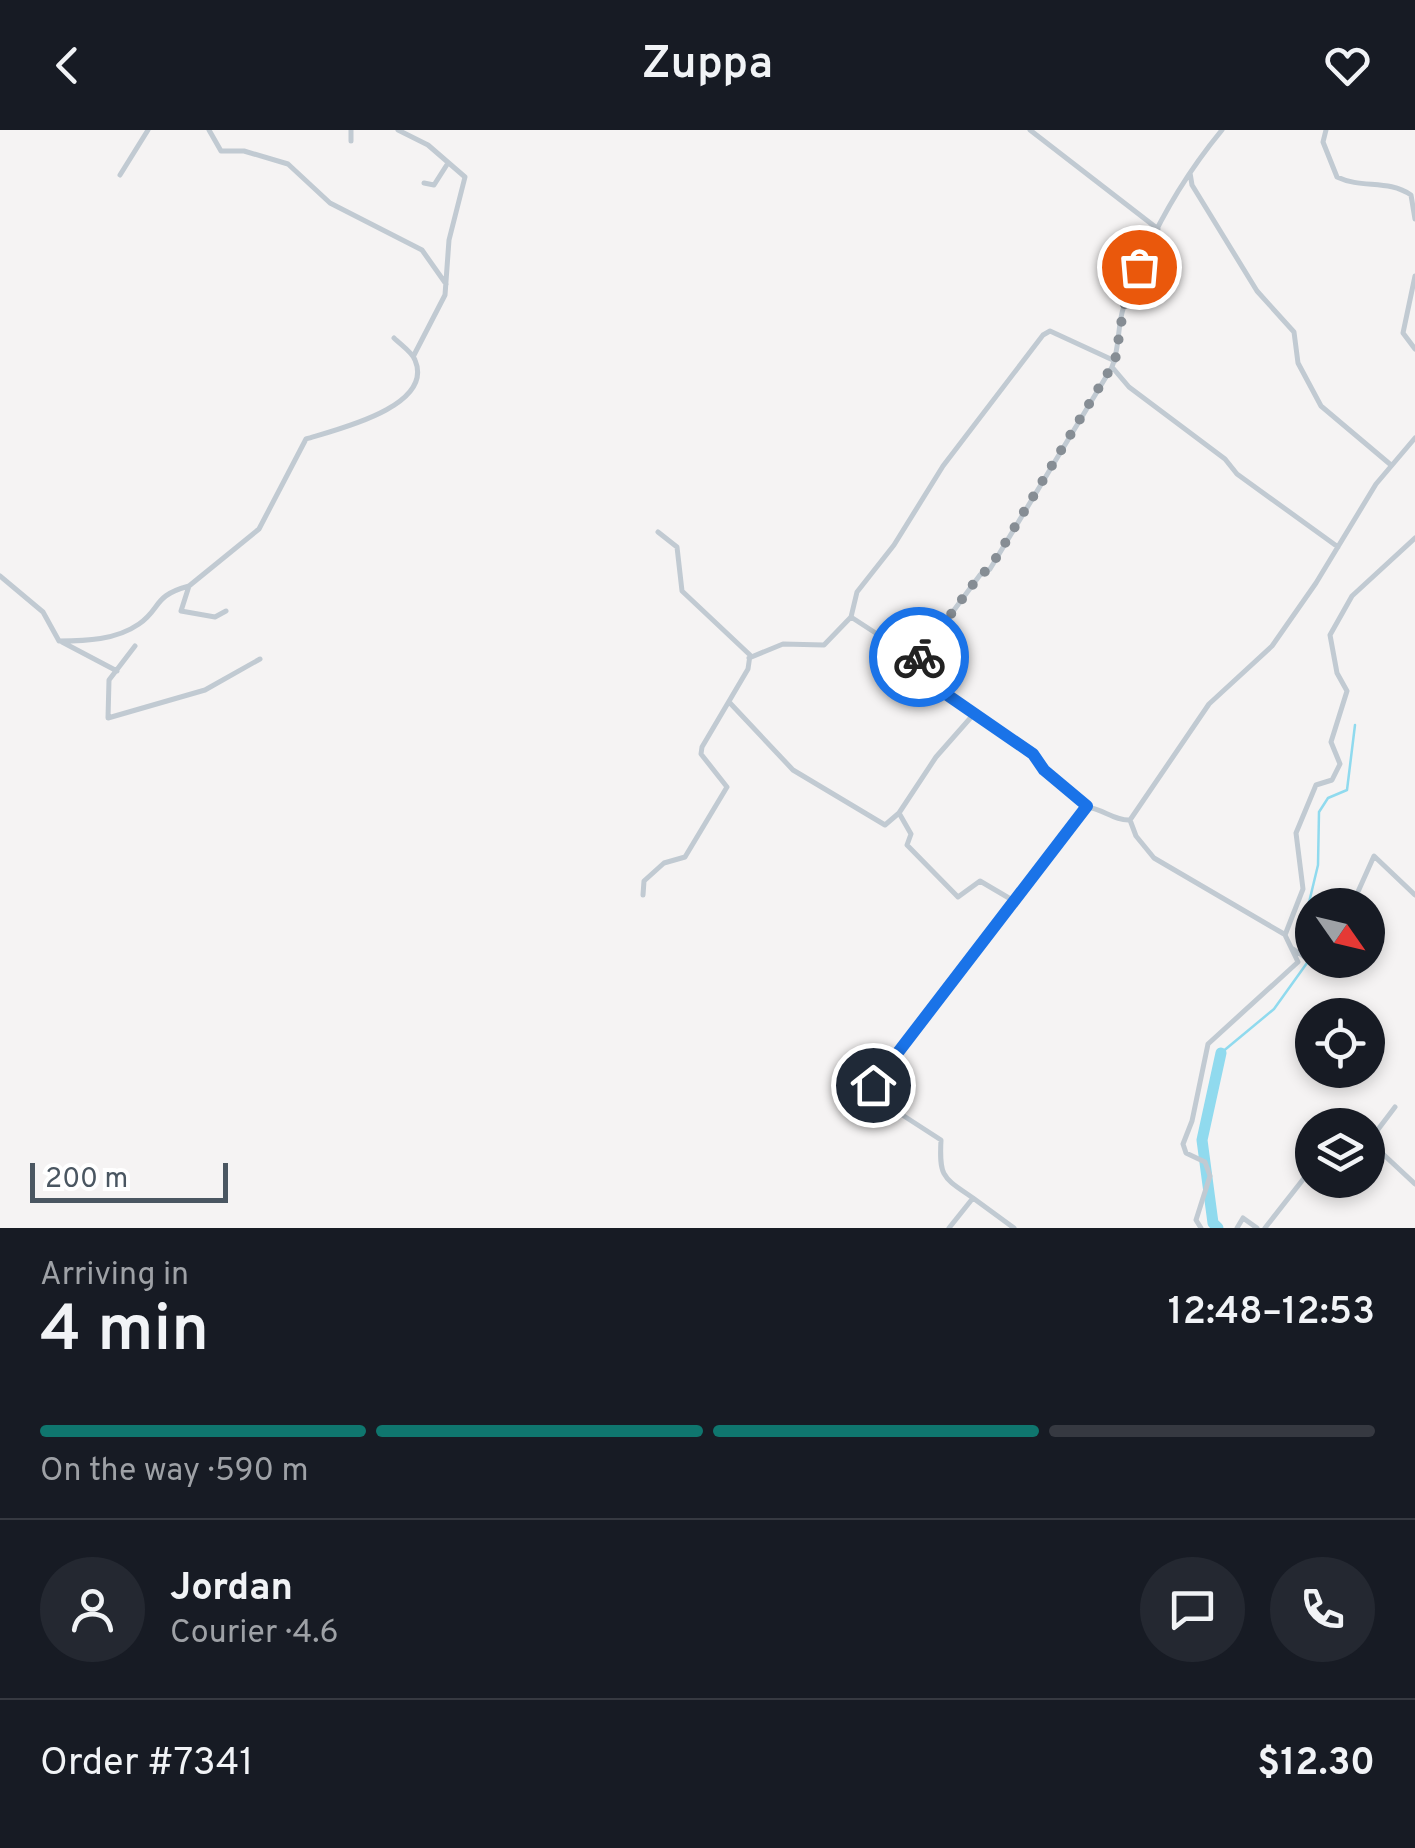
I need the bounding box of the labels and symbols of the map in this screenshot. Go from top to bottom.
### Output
pin [1097,225,1182,310]
courier [869,607,969,707]
north arrow [1295,888,1385,978]
pin [831,1043,916,1128]
scale bar [30,1158,228,1202]

